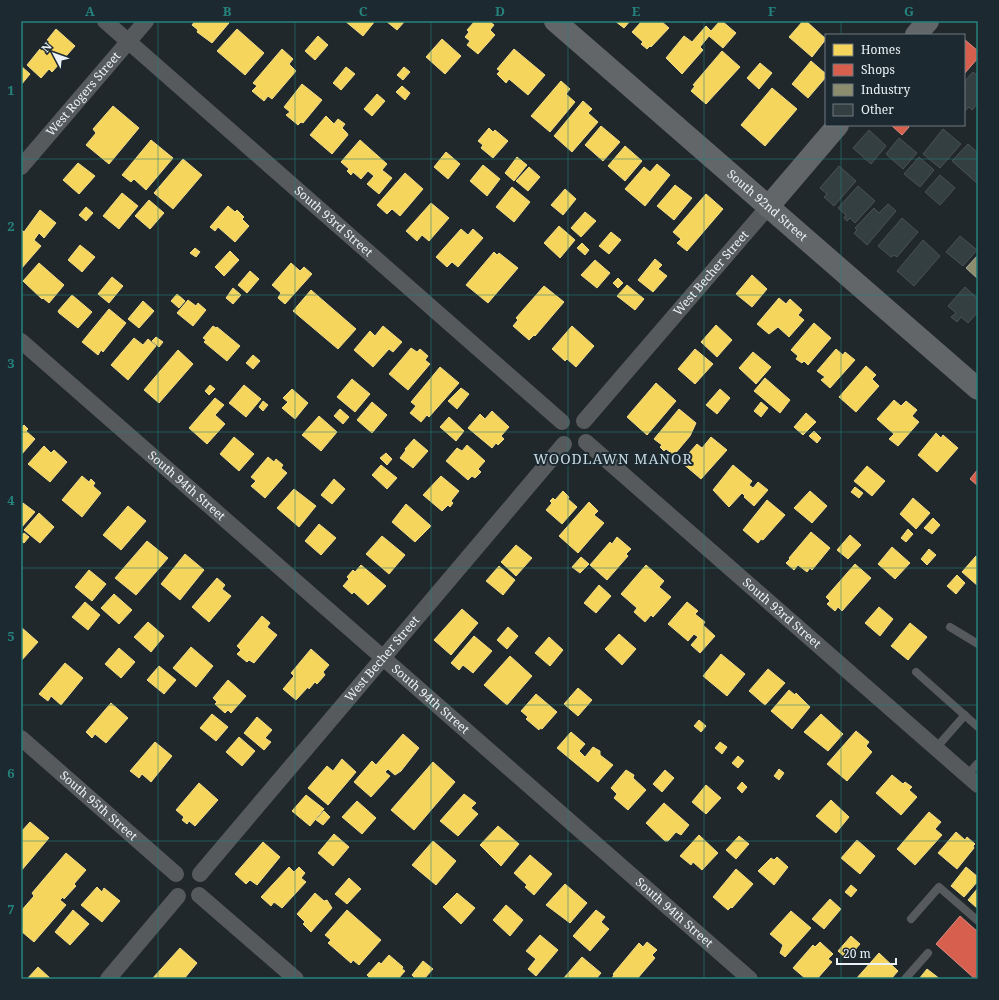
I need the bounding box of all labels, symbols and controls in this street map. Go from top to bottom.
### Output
text: A [85,2,95,20]
text: B [223,2,232,20]
text: C [359,2,368,20]
text: D [495,2,505,20]
text: E [632,2,641,20]
text: F [768,2,776,20]
text: G [904,2,914,20]
north arrow [34,34,74,74]
legend [825,34,965,126]
text: N [38,39,55,55]
text: Homes [861,41,901,58]
street label: West Rogers Street [42,48,124,140]
text: Shops [861,61,895,78]
text: 1 [7,81,15,99]
text: Industry [861,81,910,98]
text: Other [861,101,894,118]
street label: South 92nd Street [724,165,811,245]
street label: South 93rd Street [291,182,377,260]
text: 2 [7,217,15,235]
street label: West Becher Street [669,226,752,319]
text: 3 [7,354,15,372]
street label: South 94th Street [144,447,229,524]
district label: WOODLAWN MANOR [533,449,693,468]
text: 4 [7,491,15,509]
street label: South 93rd Street [739,574,825,652]
street label: West Becher Street [341,612,423,705]
text: 5 [7,627,15,645]
street label: South 94th Street [388,660,473,738]
text: 6 [7,764,15,782]
street label: South 95th Street [56,767,141,844]
street label: South 94th Street [632,874,717,951]
text: 7 [7,900,15,918]
scale bar [837,940,896,966]
text: 20 m [843,945,871,962]

